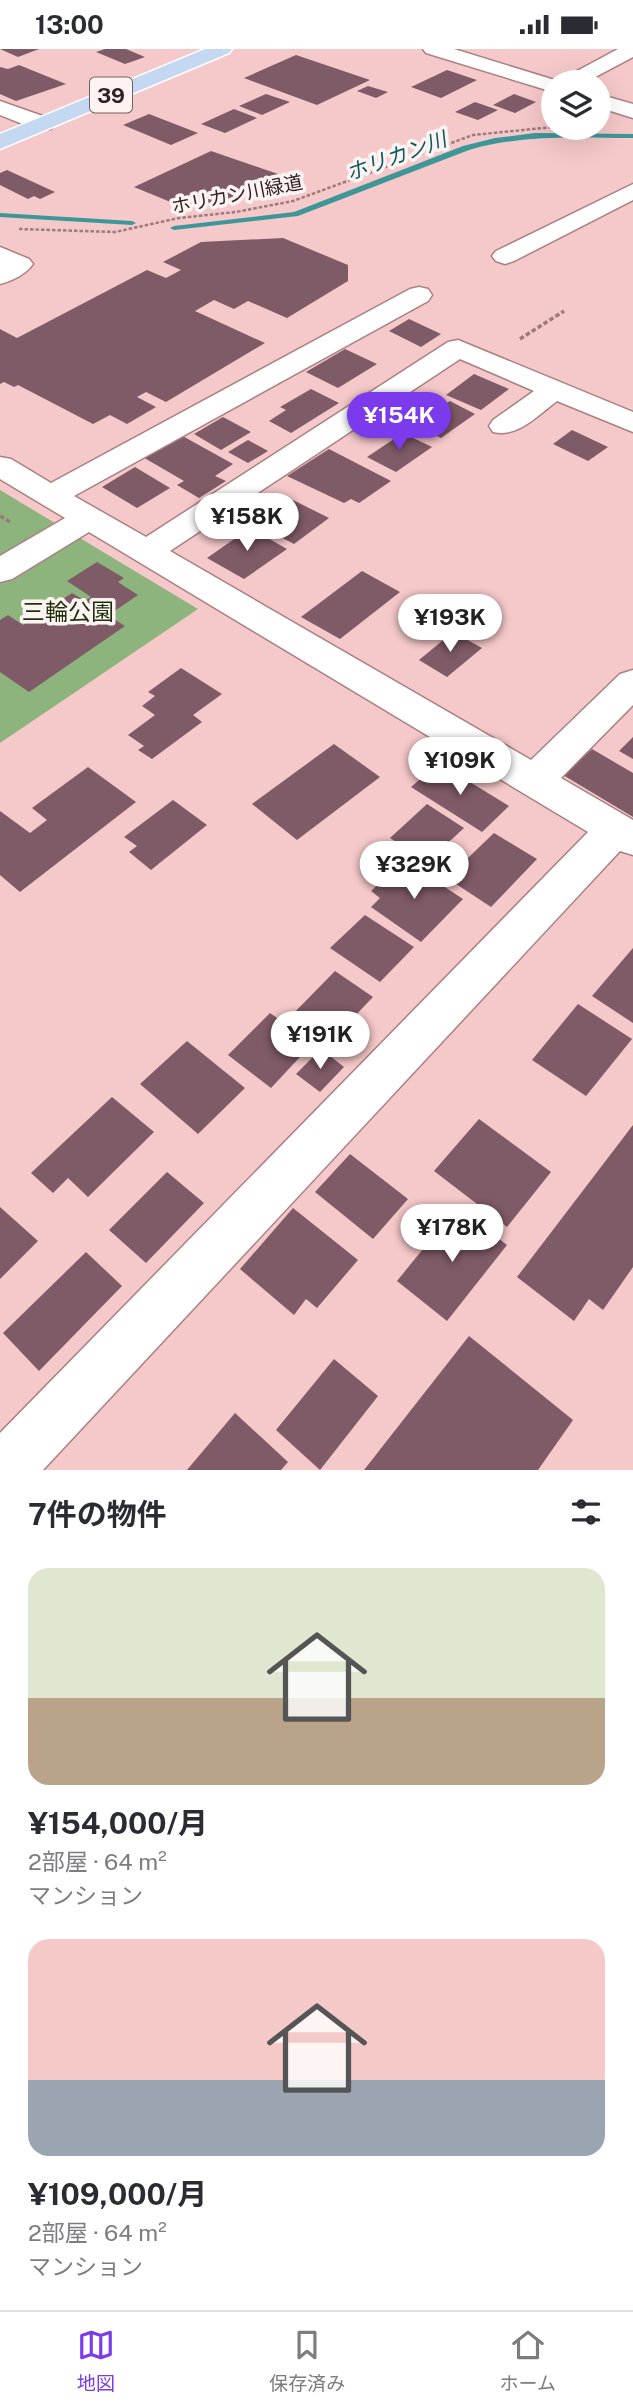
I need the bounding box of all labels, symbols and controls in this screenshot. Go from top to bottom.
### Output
text: 13:00 [35,9,104,40]
map controls [541,70,611,140]
button: layers [541,70,611,140]
road number: 39 [90,77,132,113]
water label: ホリカン川 [342,126,451,186]
street label: ホリカン川緑道 [170,171,304,217]
pin: ¥154K [350,393,448,452]
text: ¥154K [363,401,435,428]
pin: ¥158K [198,493,296,553]
text: ¥158K [211,502,283,529]
pin: ¥193K [401,595,499,654]
park label: 三輪公園 [22,598,114,625]
text: ¥193K [414,603,486,630]
pin: ¥109K [411,737,509,797]
text: ¥109K [424,746,496,773]
pin: ¥329K [365,841,463,901]
text: ¥329K [376,850,452,877]
pin: ¥191K [271,1011,369,1071]
text: ¥191K [287,1020,353,1047]
pin: ¥178K [403,1205,501,1264]
text: ¥178K [416,1213,488,1240]
icon: filters [567,1493,605,1531]
text: 7件の物件 [28,1496,167,1532]
icon: home [254,1614,380,1740]
text: ¥154,000/月 [28,1805,208,1841]
text: 2部屋 · 64 m² [28,1848,167,1875]
text: マンション [28,1882,143,1909]
icon: home [254,1985,380,2111]
text: ¥109,000/月 [28,2176,207,2212]
text: 2部屋 · 64 m² [28,2219,167,2246]
text: マンション [28,2253,143,2280]
tab: 地図 [77,2326,115,2395]
tab: 保存済み [269,2326,345,2395]
tab: ホーム [499,2326,556,2395]

